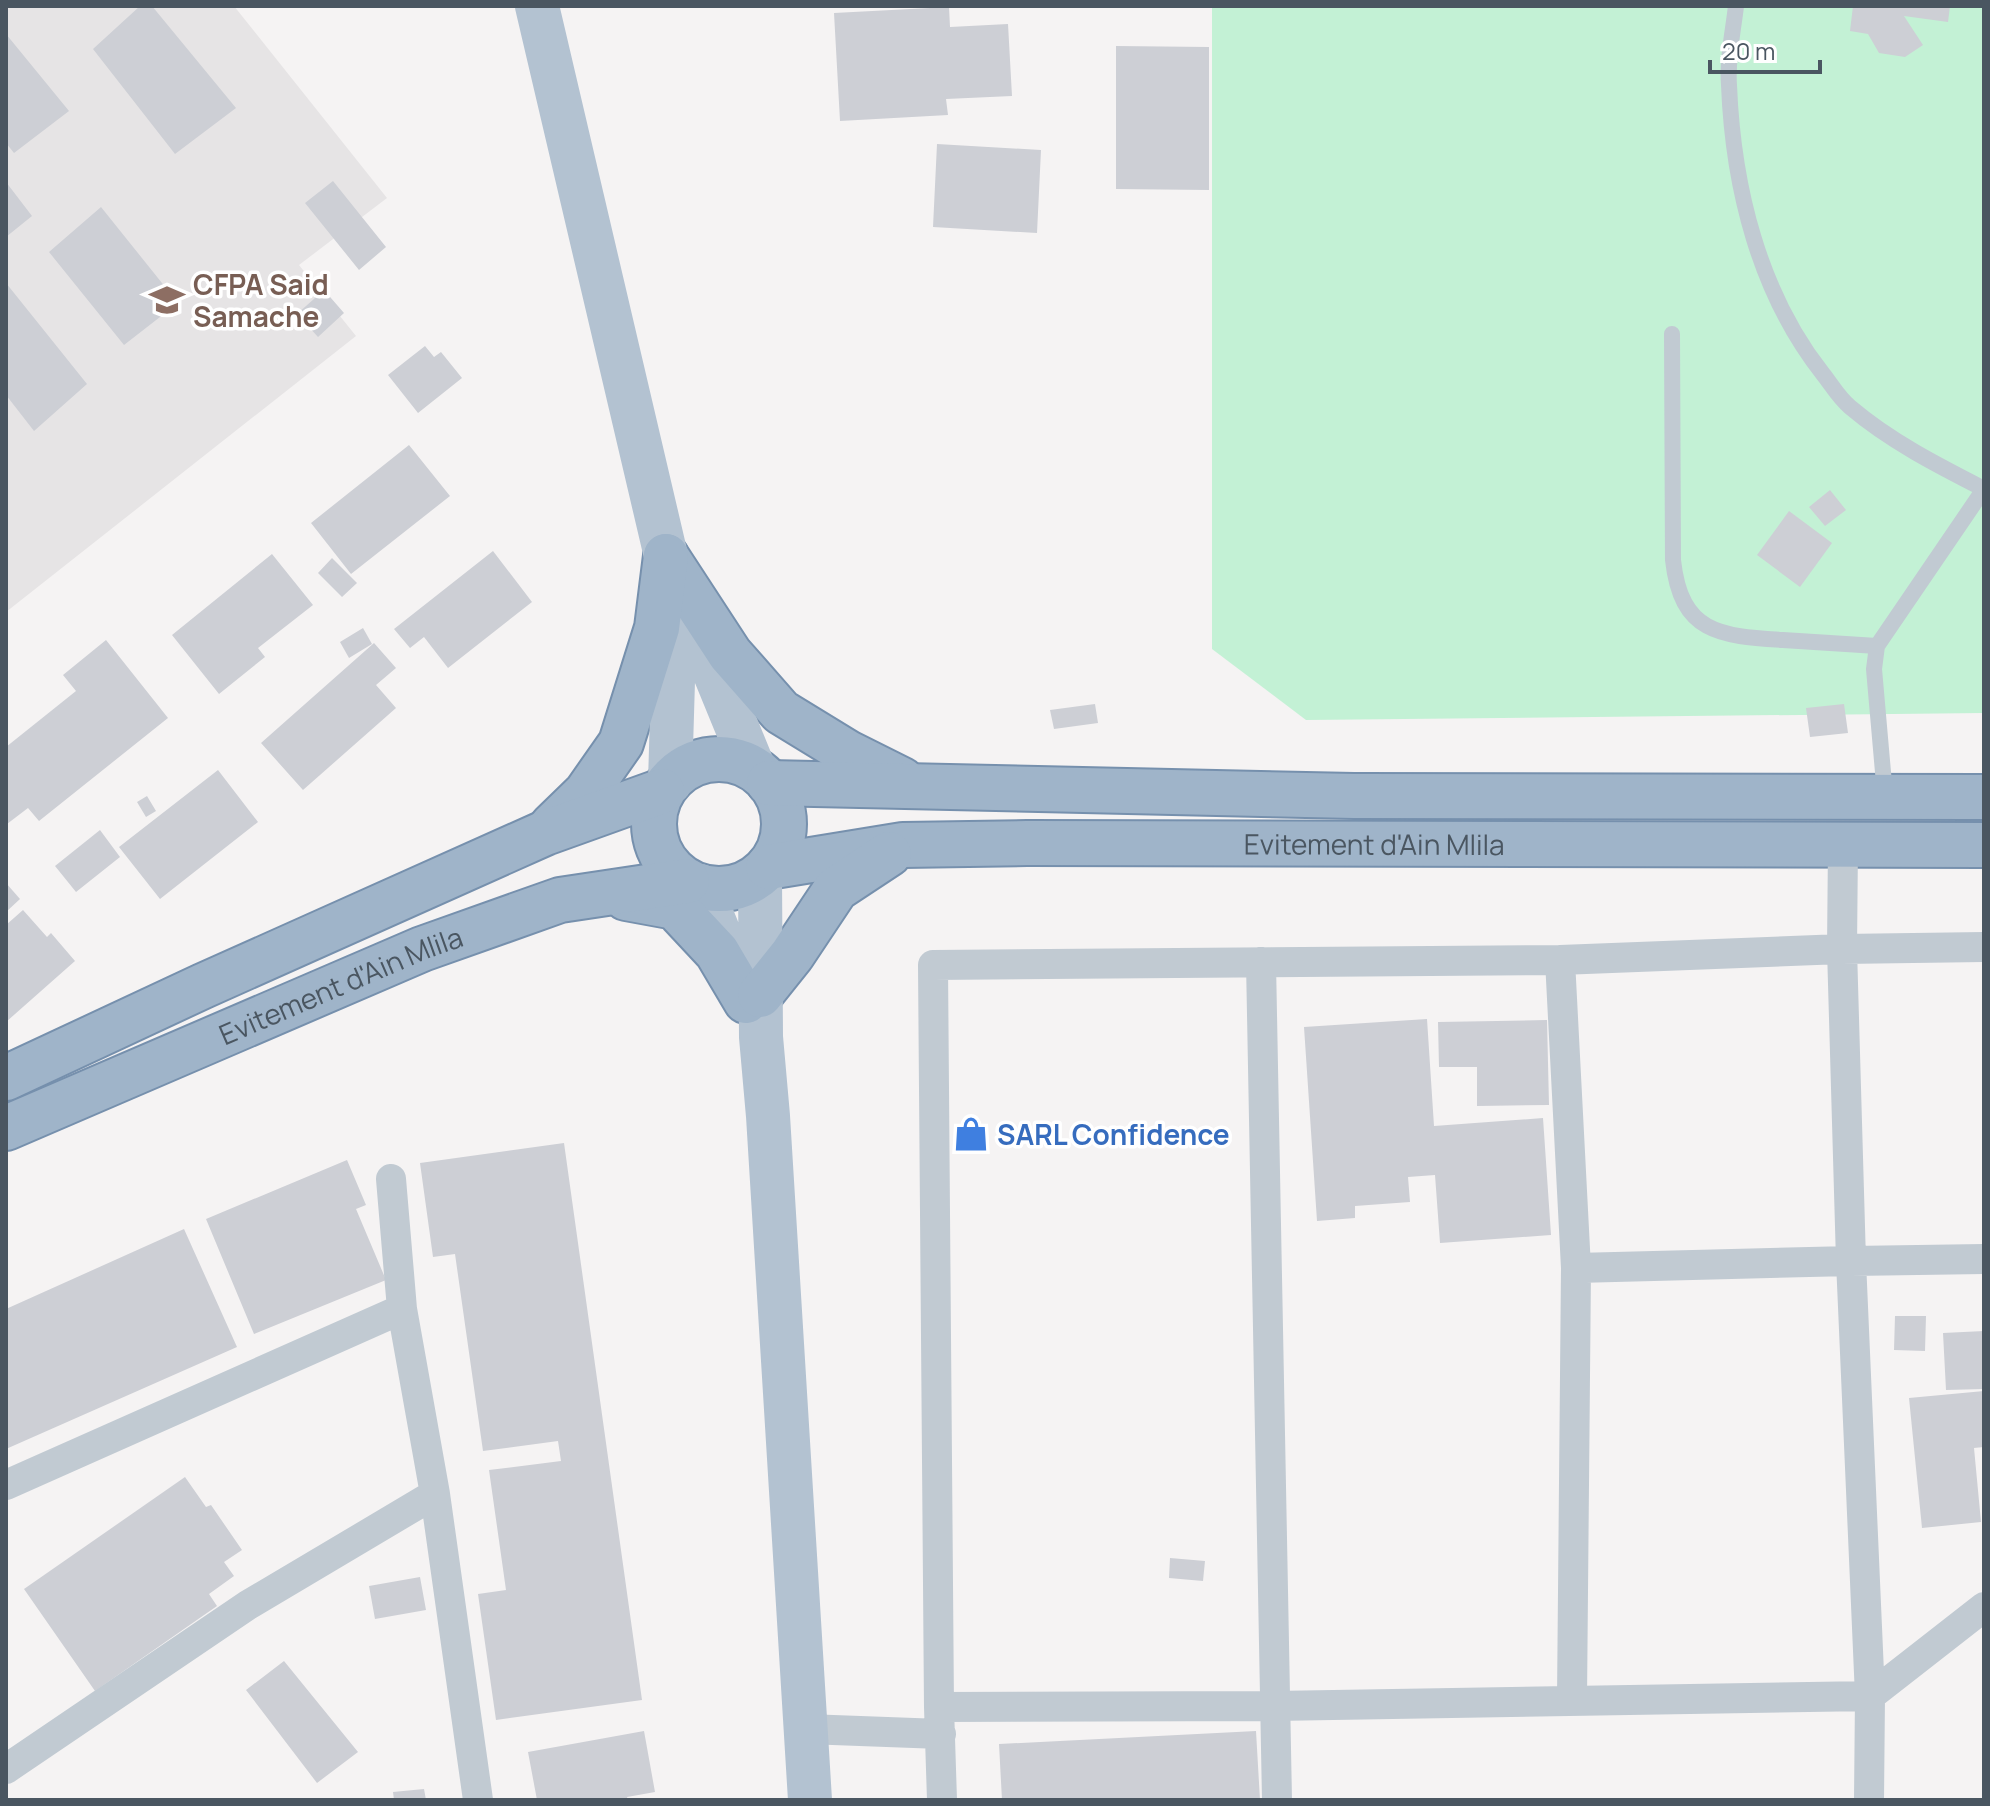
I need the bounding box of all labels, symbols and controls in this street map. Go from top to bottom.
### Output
scale bar [1710,24,1820,74]
text: 20 m [1722,34,1775,67]
place label: CFPA Said Samache [193,265,329,335]
school or university icon: CFPA Said Samache [148,281,186,319]
street label: Evitement d'Ain Mlila [1244,824,1505,863]
street label: Evitement d'Ain Mlila [213,917,468,1053]
shop icon: SARL Confidence [952,1115,990,1153]
place label: SARL Confidence [997,1115,1230,1153]

